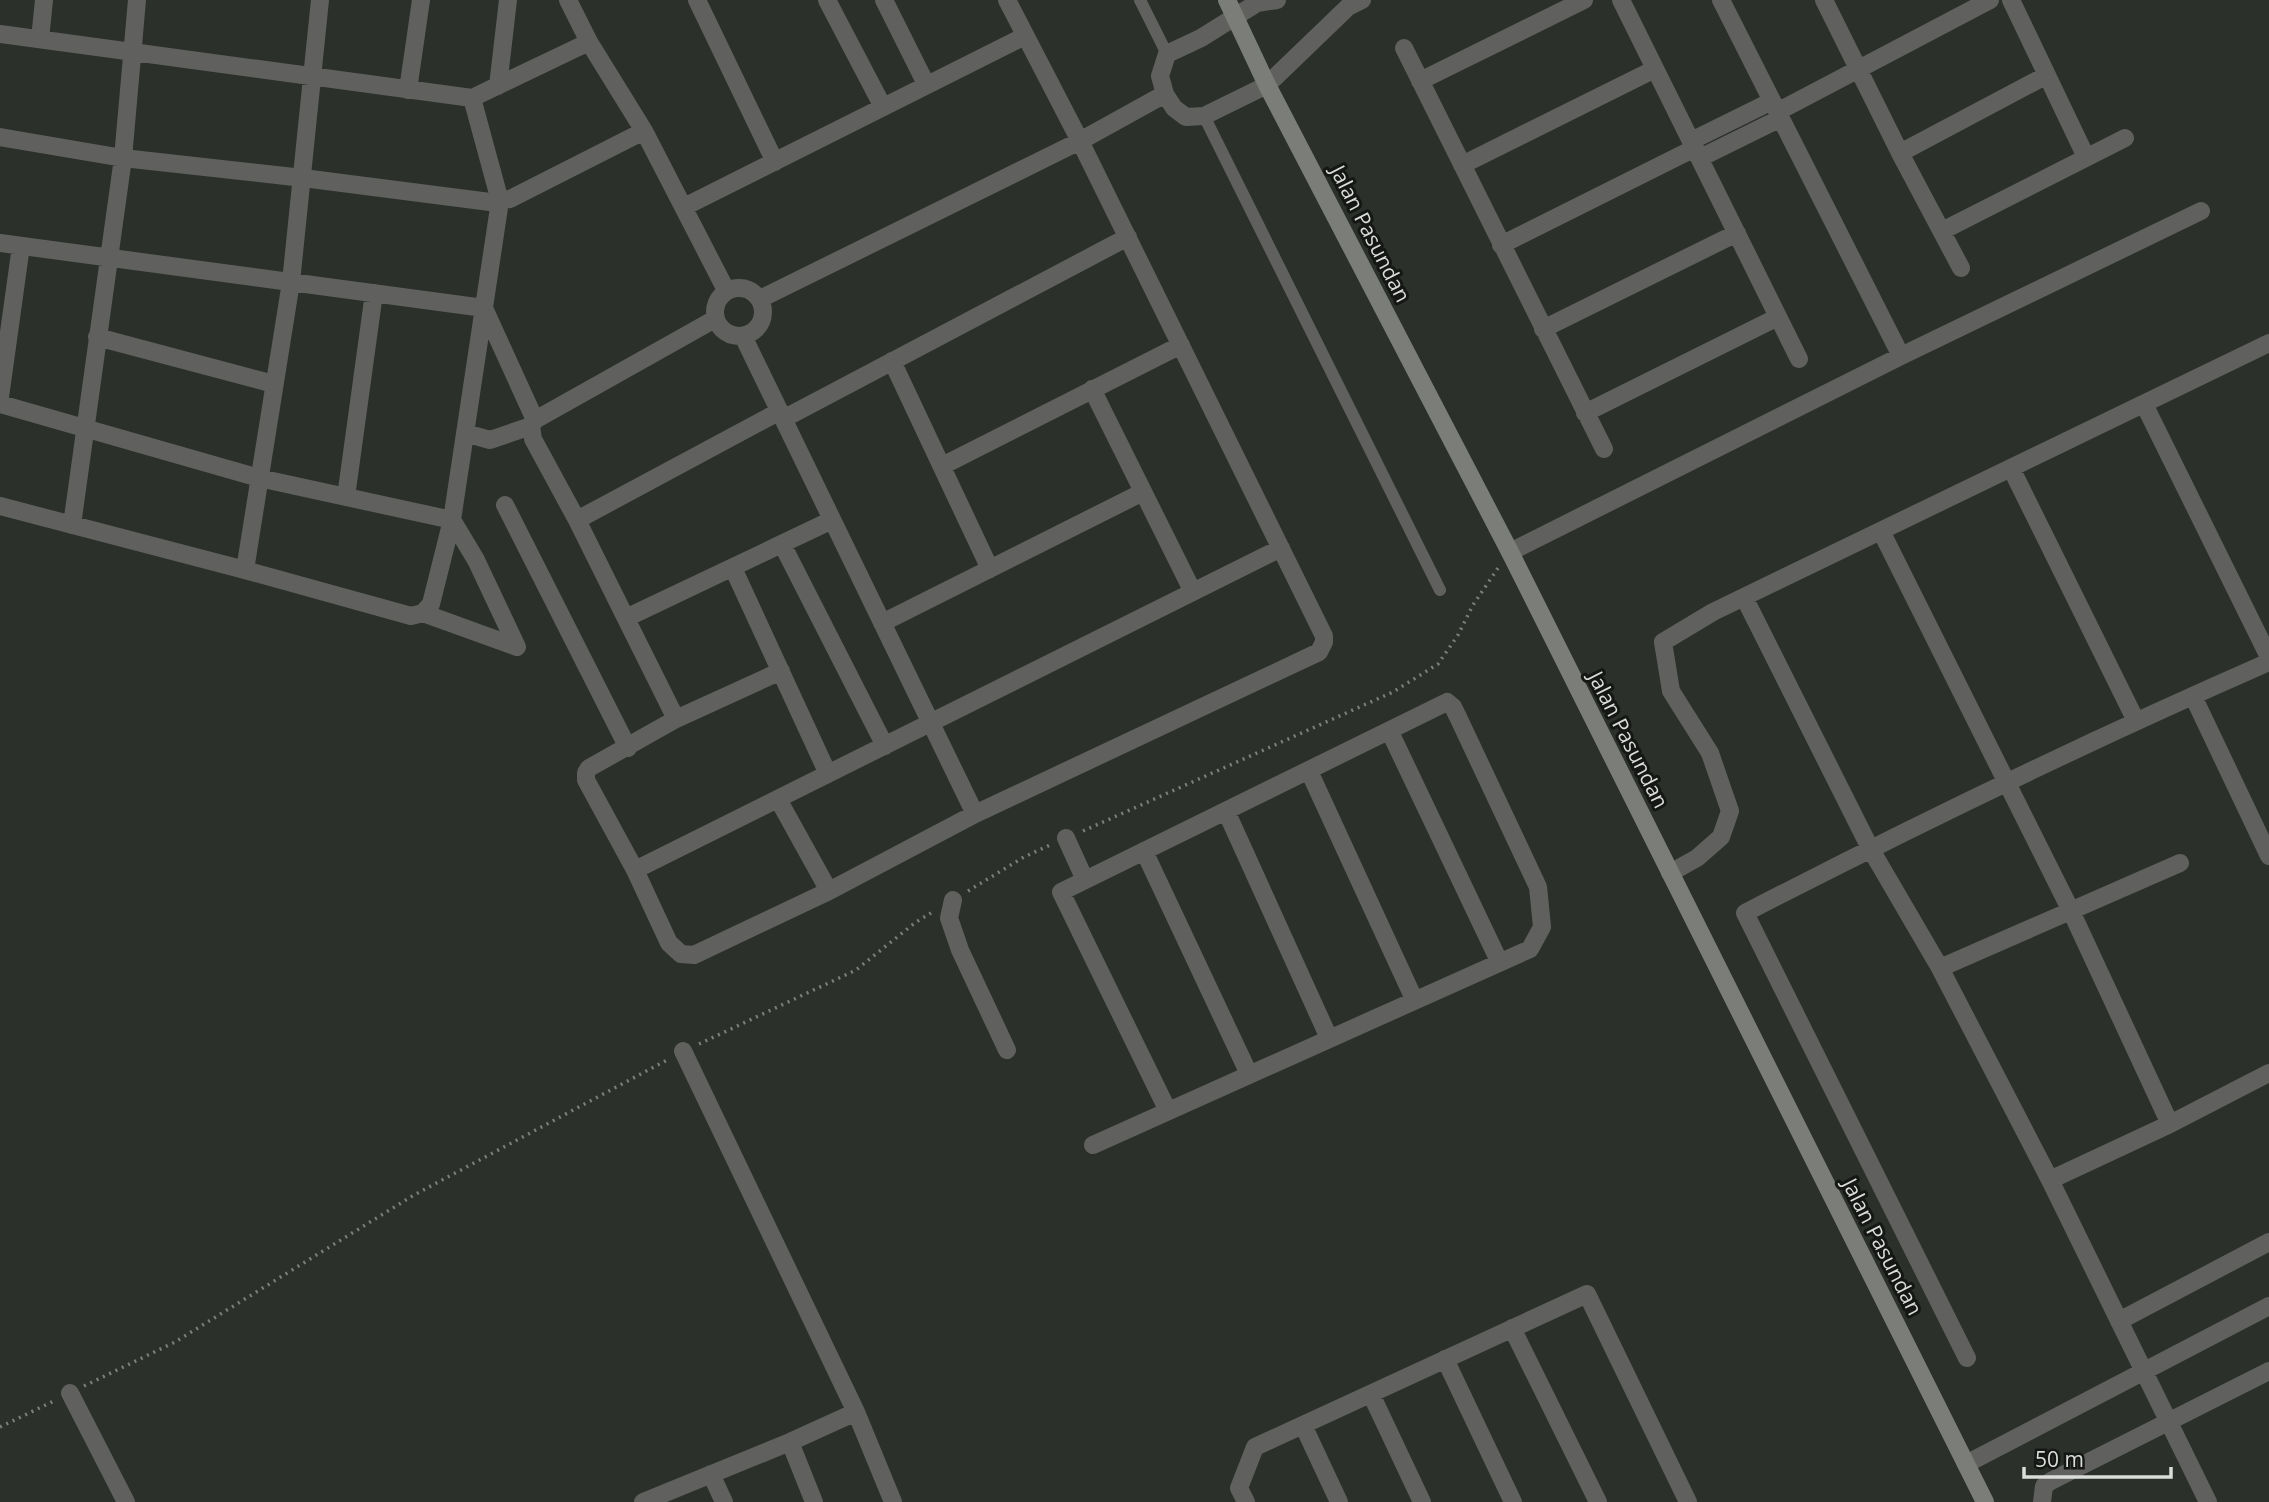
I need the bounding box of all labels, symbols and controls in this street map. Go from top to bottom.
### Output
street label: Jalan Pasundan [1323,159,1417,307]
street label: Jalan Pasundan [1581,665,1675,813]
street label: Jalan Pasundan [1835,1172,1929,1320]
scale bar [2024,1436,2171,1480]
text: 50 m [2035,1445,2084,1473]

